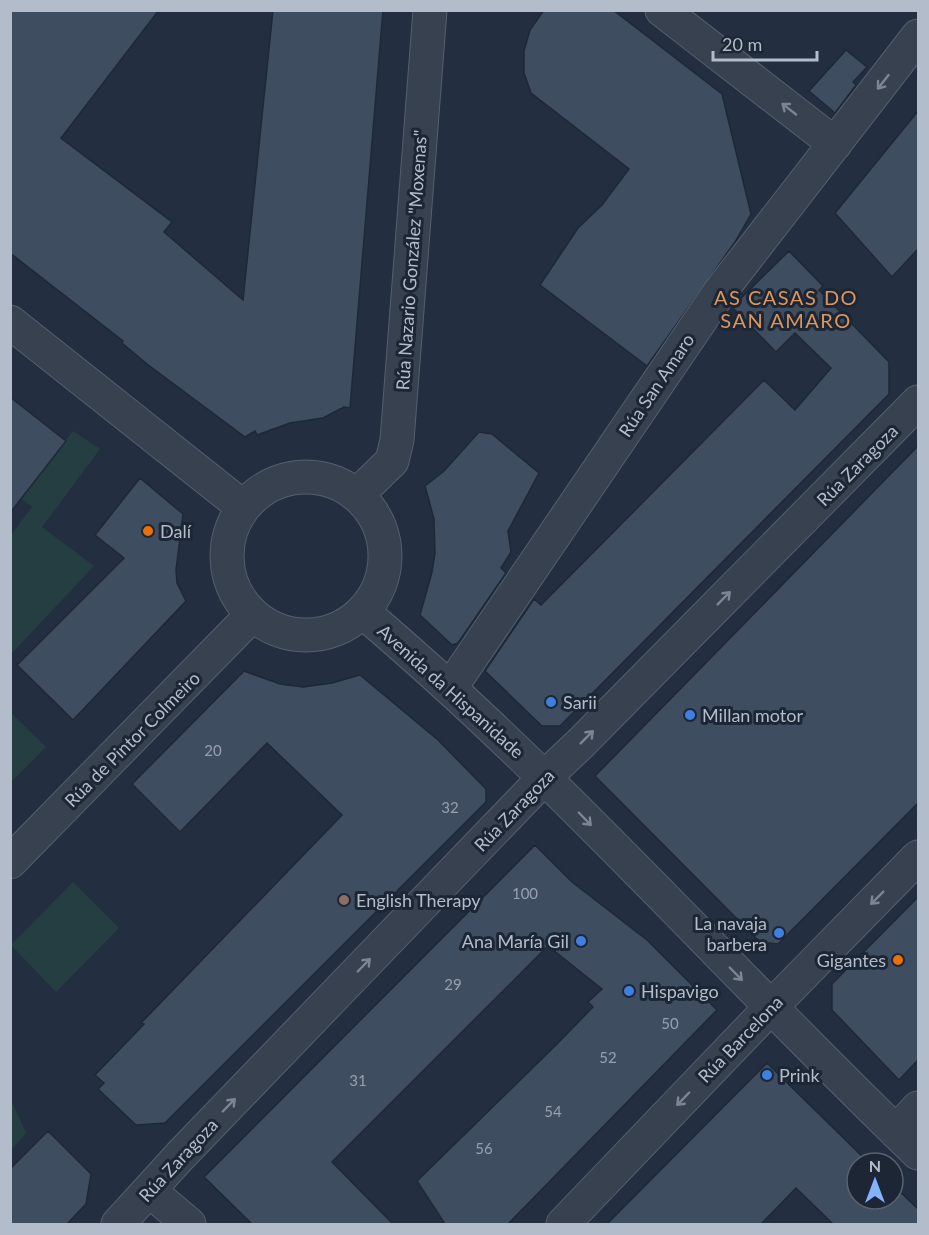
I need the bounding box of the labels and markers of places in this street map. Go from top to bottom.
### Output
place label: Dalí [160,520,192,542]
marker: Dalí [141,524,155,538]
place label: Sarii [563,691,597,713]
marker: Sarii [544,695,558,709]
place label: Millan motor [702,704,803,726]
marker: Millan motor [683,708,697,722]
place label: English Therapy [356,889,481,911]
marker: English Therapy [337,893,351,907]
place label: La navaja barbera [694,912,767,955]
marker: La navaja barbera [772,926,786,940]
place label: Ana María Gil [462,930,569,952]
marker: Ana María Gil [574,934,588,948]
place label: Gigantes [817,949,886,971]
marker: Gigantes [891,953,905,967]
place label: Hispavigo [641,980,719,1002]
marker: Hispavigo [622,984,636,998]
place label: Prink [779,1064,821,1086]
marker: Prink [760,1068,774,1082]

